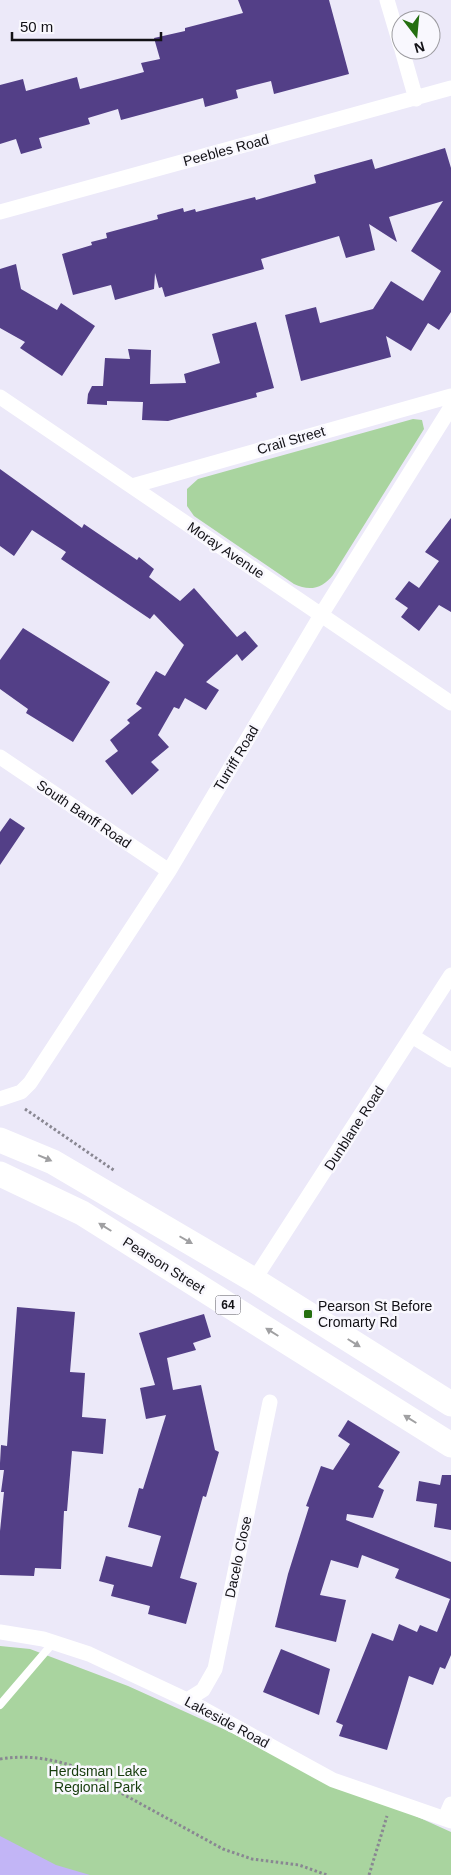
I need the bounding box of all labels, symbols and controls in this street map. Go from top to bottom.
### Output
scale bar [12,10,161,42]
north arrow [391,10,441,60]
text: 50 m [20,18,53,35]
text: N [413,38,427,57]
street label: Peebles Road [181,131,271,169]
street label: Crail Street [255,423,327,457]
street label: Moray Avenue [185,518,268,582]
street label: Turriff Road [210,723,262,793]
street label: South Banff Road [34,777,134,851]
street label: Dunblane Road [321,1083,387,1173]
one-way arrow [38,1155,52,1163]
one-way arrow [98,1223,111,1232]
street label: Pearson Street [120,1233,208,1297]
one-way arrow [179,1235,192,1244]
road number: 64 [216,1296,240,1314]
place label: Pearson St Before Cromarty Rd [318,1298,433,1330]
marker: Pearson St Before Cromarty Rd [302,1308,314,1320]
one-way arrow [265,1328,279,1337]
one-way arrow [347,1339,360,1348]
one-way arrow [403,1414,416,1423]
street label: Dacelo Close [222,1514,255,1599]
street label: Lakeside Road [182,1693,272,1751]
park label: Herdsman Lake Regional Park [49,1763,148,1795]

